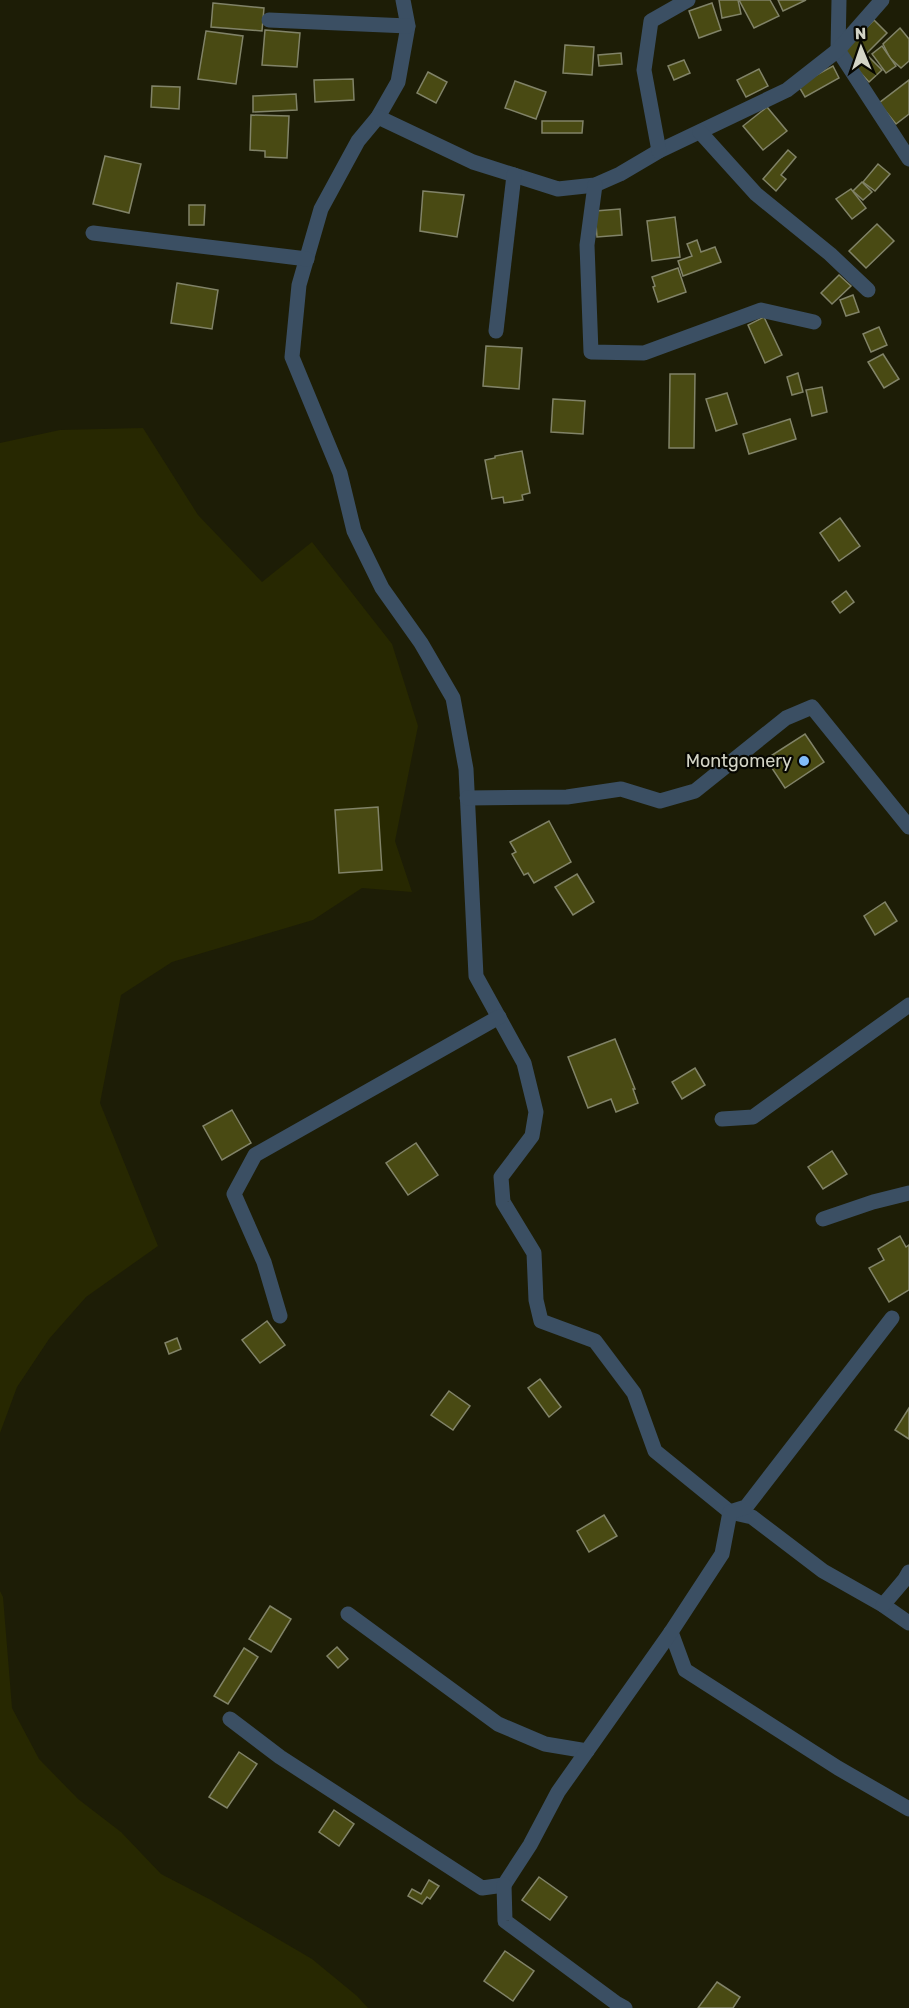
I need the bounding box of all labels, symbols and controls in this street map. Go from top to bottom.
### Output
north arrow [831,18,891,78]
text: N [854,24,867,43]
place label: Montgomery [686,750,792,772]
marker: Montgomery [797,754,811,768]

